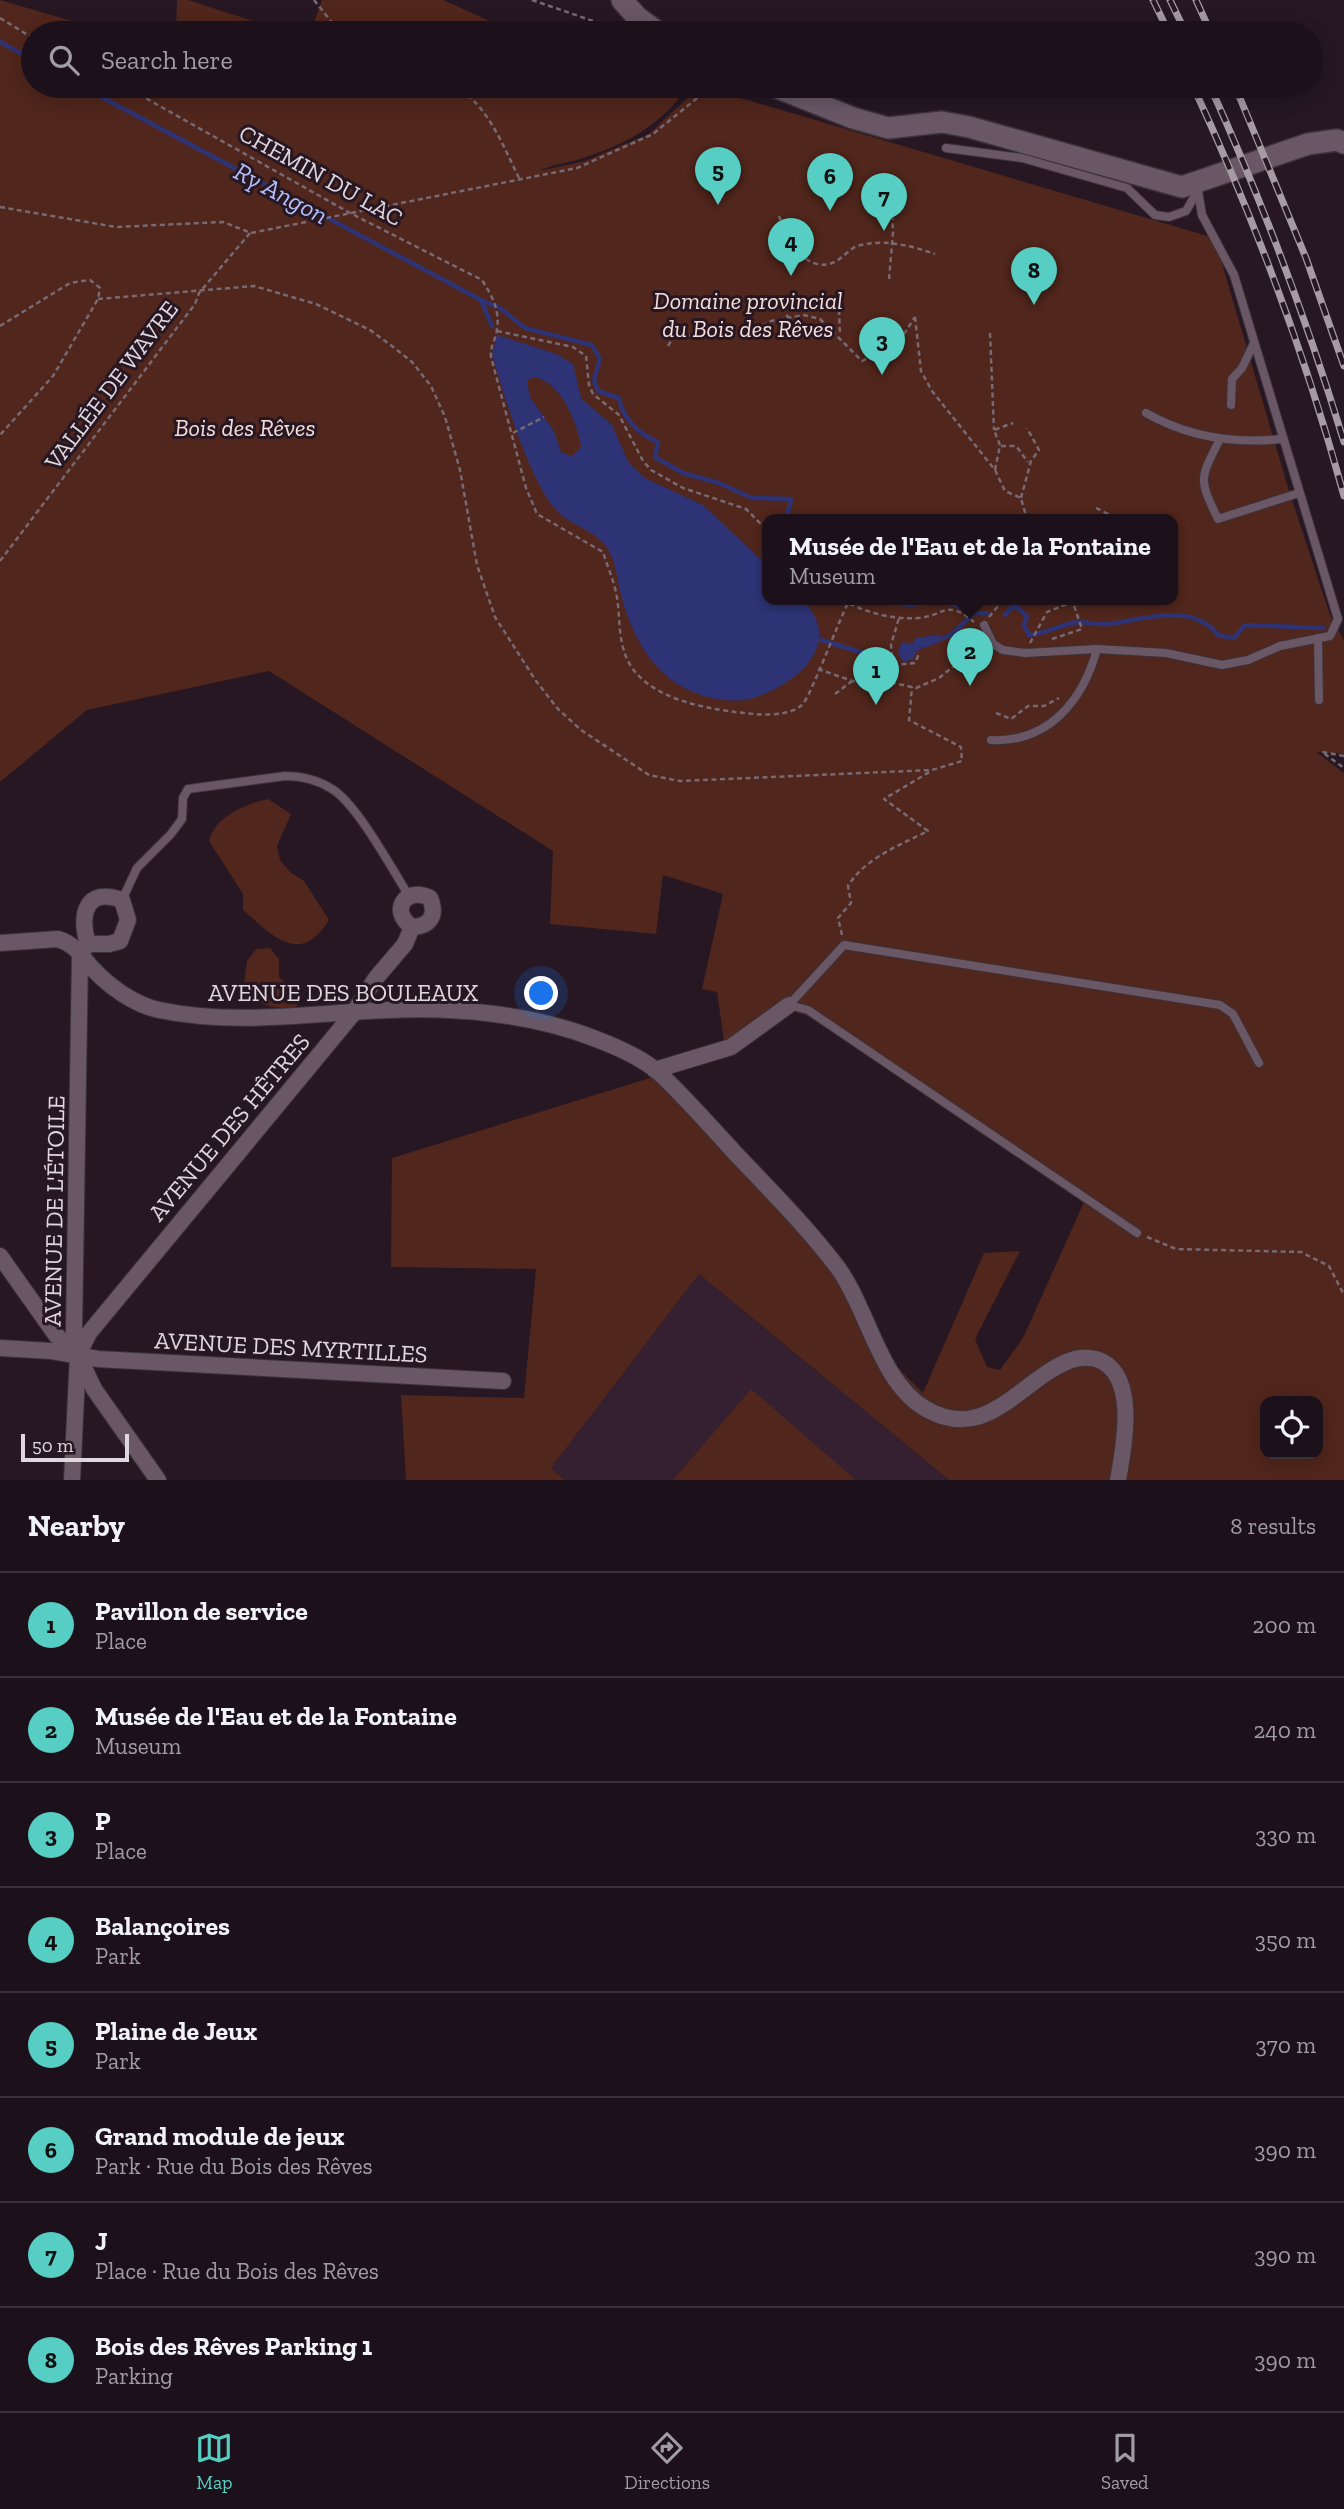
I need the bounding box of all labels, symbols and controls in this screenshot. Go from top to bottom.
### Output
search box [21,21,1323,98]
icon: search [45,41,83,79]
text: Search here [101,44,233,76]
street label: CHEMIN DU LAC [234,118,408,232]
pin: 5 [695,147,741,205]
pin: 6 [807,153,853,211]
water label: Ry Angon [229,155,333,231]
pin: 7 [861,173,907,231]
pin: 4 [768,218,814,276]
pin: 8 [1011,247,1057,305]
park label: Domaine provincial du Bois des Rêves [653,286,843,343]
street label: VALLÉE DE WAVRE [37,295,184,476]
pin: 3 [859,317,905,375]
park label: Bois des Rêves [174,413,316,442]
popup [762,514,1178,605]
text: Musée de l'Eau et de la Fontaine [789,530,1151,562]
text: Museum [789,562,875,590]
pin: 2 [947,628,993,686]
pin: 1 [853,647,899,705]
your location [524,976,558,1010]
street label: AVENUE DES BOULEAUX [208,978,478,1007]
street label: AVENUE DES HÊTRES [142,1027,316,1227]
street label: AVENUE DE L'ÉTOILE [37,1095,71,1327]
street label: AVENUE DES MYRTILLES [154,1325,428,1369]
map controls [1260,1396,1323,1459]
button: locate [1260,1396,1323,1459]
scale bar [21,1431,130,1463]
text: 50 m [32,1434,73,1457]
text: Nearby [28,1508,125,1544]
text: 8 results [1230,1512,1316,1540]
text: Pavillon de service [95,1595,308,1627]
text: 1 [46,1611,56,1639]
text: 200 m [1253,1611,1316,1639]
text: Place [95,1627,147,1655]
text: Musée de l'Eau et de la Fontaine [95,1700,457,1732]
text: 2 [45,1716,57,1744]
text: 240 m [1253,1716,1316,1744]
text: Museum [95,1732,181,1760]
text: P [95,1805,111,1837]
text: 3 [45,1821,57,1849]
text: 330 m [1255,1821,1316,1849]
text: Place [95,1837,147,1865]
text: Balançoires [95,1910,230,1942]
text: 4 [44,1926,58,1954]
text: 350 m [1255,1926,1316,1954]
text: Park [95,1942,141,1970]
text: Plaine de Jeux [95,2015,257,2047]
text: 5 [45,2031,57,2059]
text: 370 m [1256,2031,1316,2059]
text: Park [95,2047,141,2075]
text: Grand module de jeux [95,2120,345,2152]
text: 6 [45,2136,57,2164]
text: 390 m [1254,2136,1316,2164]
text: Park · Rue du Bois des Rêves [95,2152,373,2180]
text: J [95,2225,108,2257]
text: 7 [45,2241,57,2269]
text: 390 m [1254,2241,1316,2269]
text: Place · Rue du Bois des Rêves [95,2257,379,2285]
text: Bois des Rêves Parking 1 [95,2330,372,2362]
text: 8 [45,2346,57,2374]
text: 390 m [1254,2346,1316,2374]
text: Parking [95,2362,173,2390]
tab: Map [195,2429,233,2494]
tab: Directions [624,2429,710,2494]
tab: Saved [1101,2429,1149,2494]

